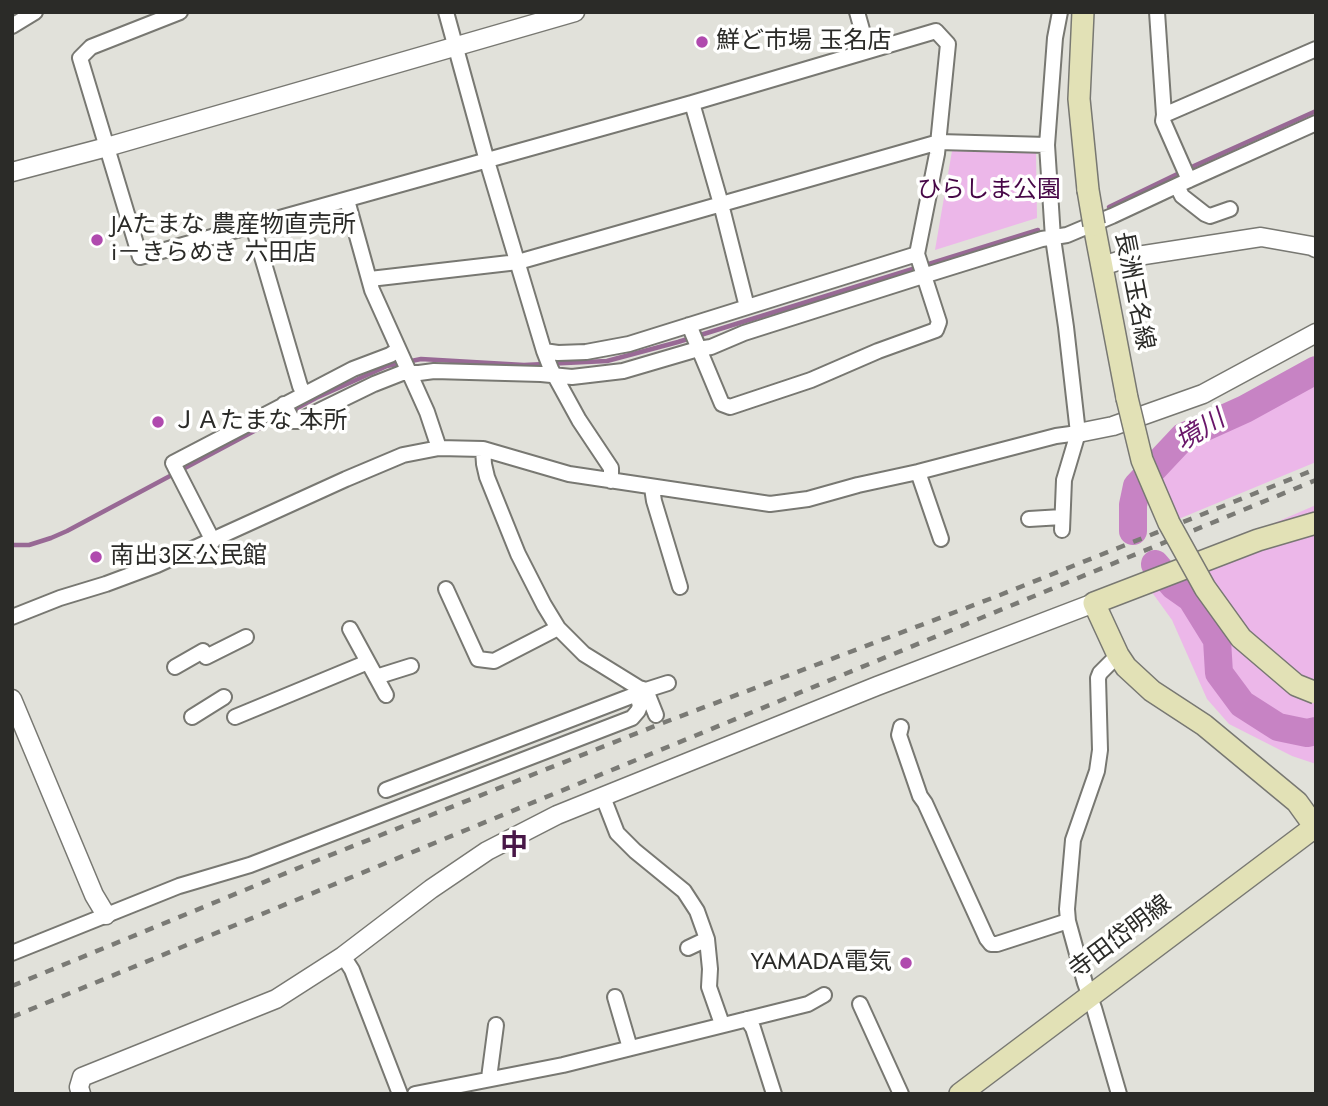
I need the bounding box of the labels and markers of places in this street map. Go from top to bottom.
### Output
place label: 鮮ど市場 玉名店 [716,28,891,56]
marker: 鮮ど市場 玉名店 [694,34,710,50]
place label: JAたまな 農産物直売所 i－きらめき 六田店 [111,212,356,268]
marker: JAたまな 農産物直売所 i－きらめき 六田店 [89,232,105,248]
place label: ＪＡたまな 本所 [172,408,347,436]
marker: ＪＡたまな 本所 [150,414,166,430]
place label: 南出3区公民館 [110,543,267,571]
marker: 南出3区公民館 [88,549,104,565]
place label: YAMADA電気 [750,949,892,977]
marker: YAMADA電気 [898,955,914,971]

